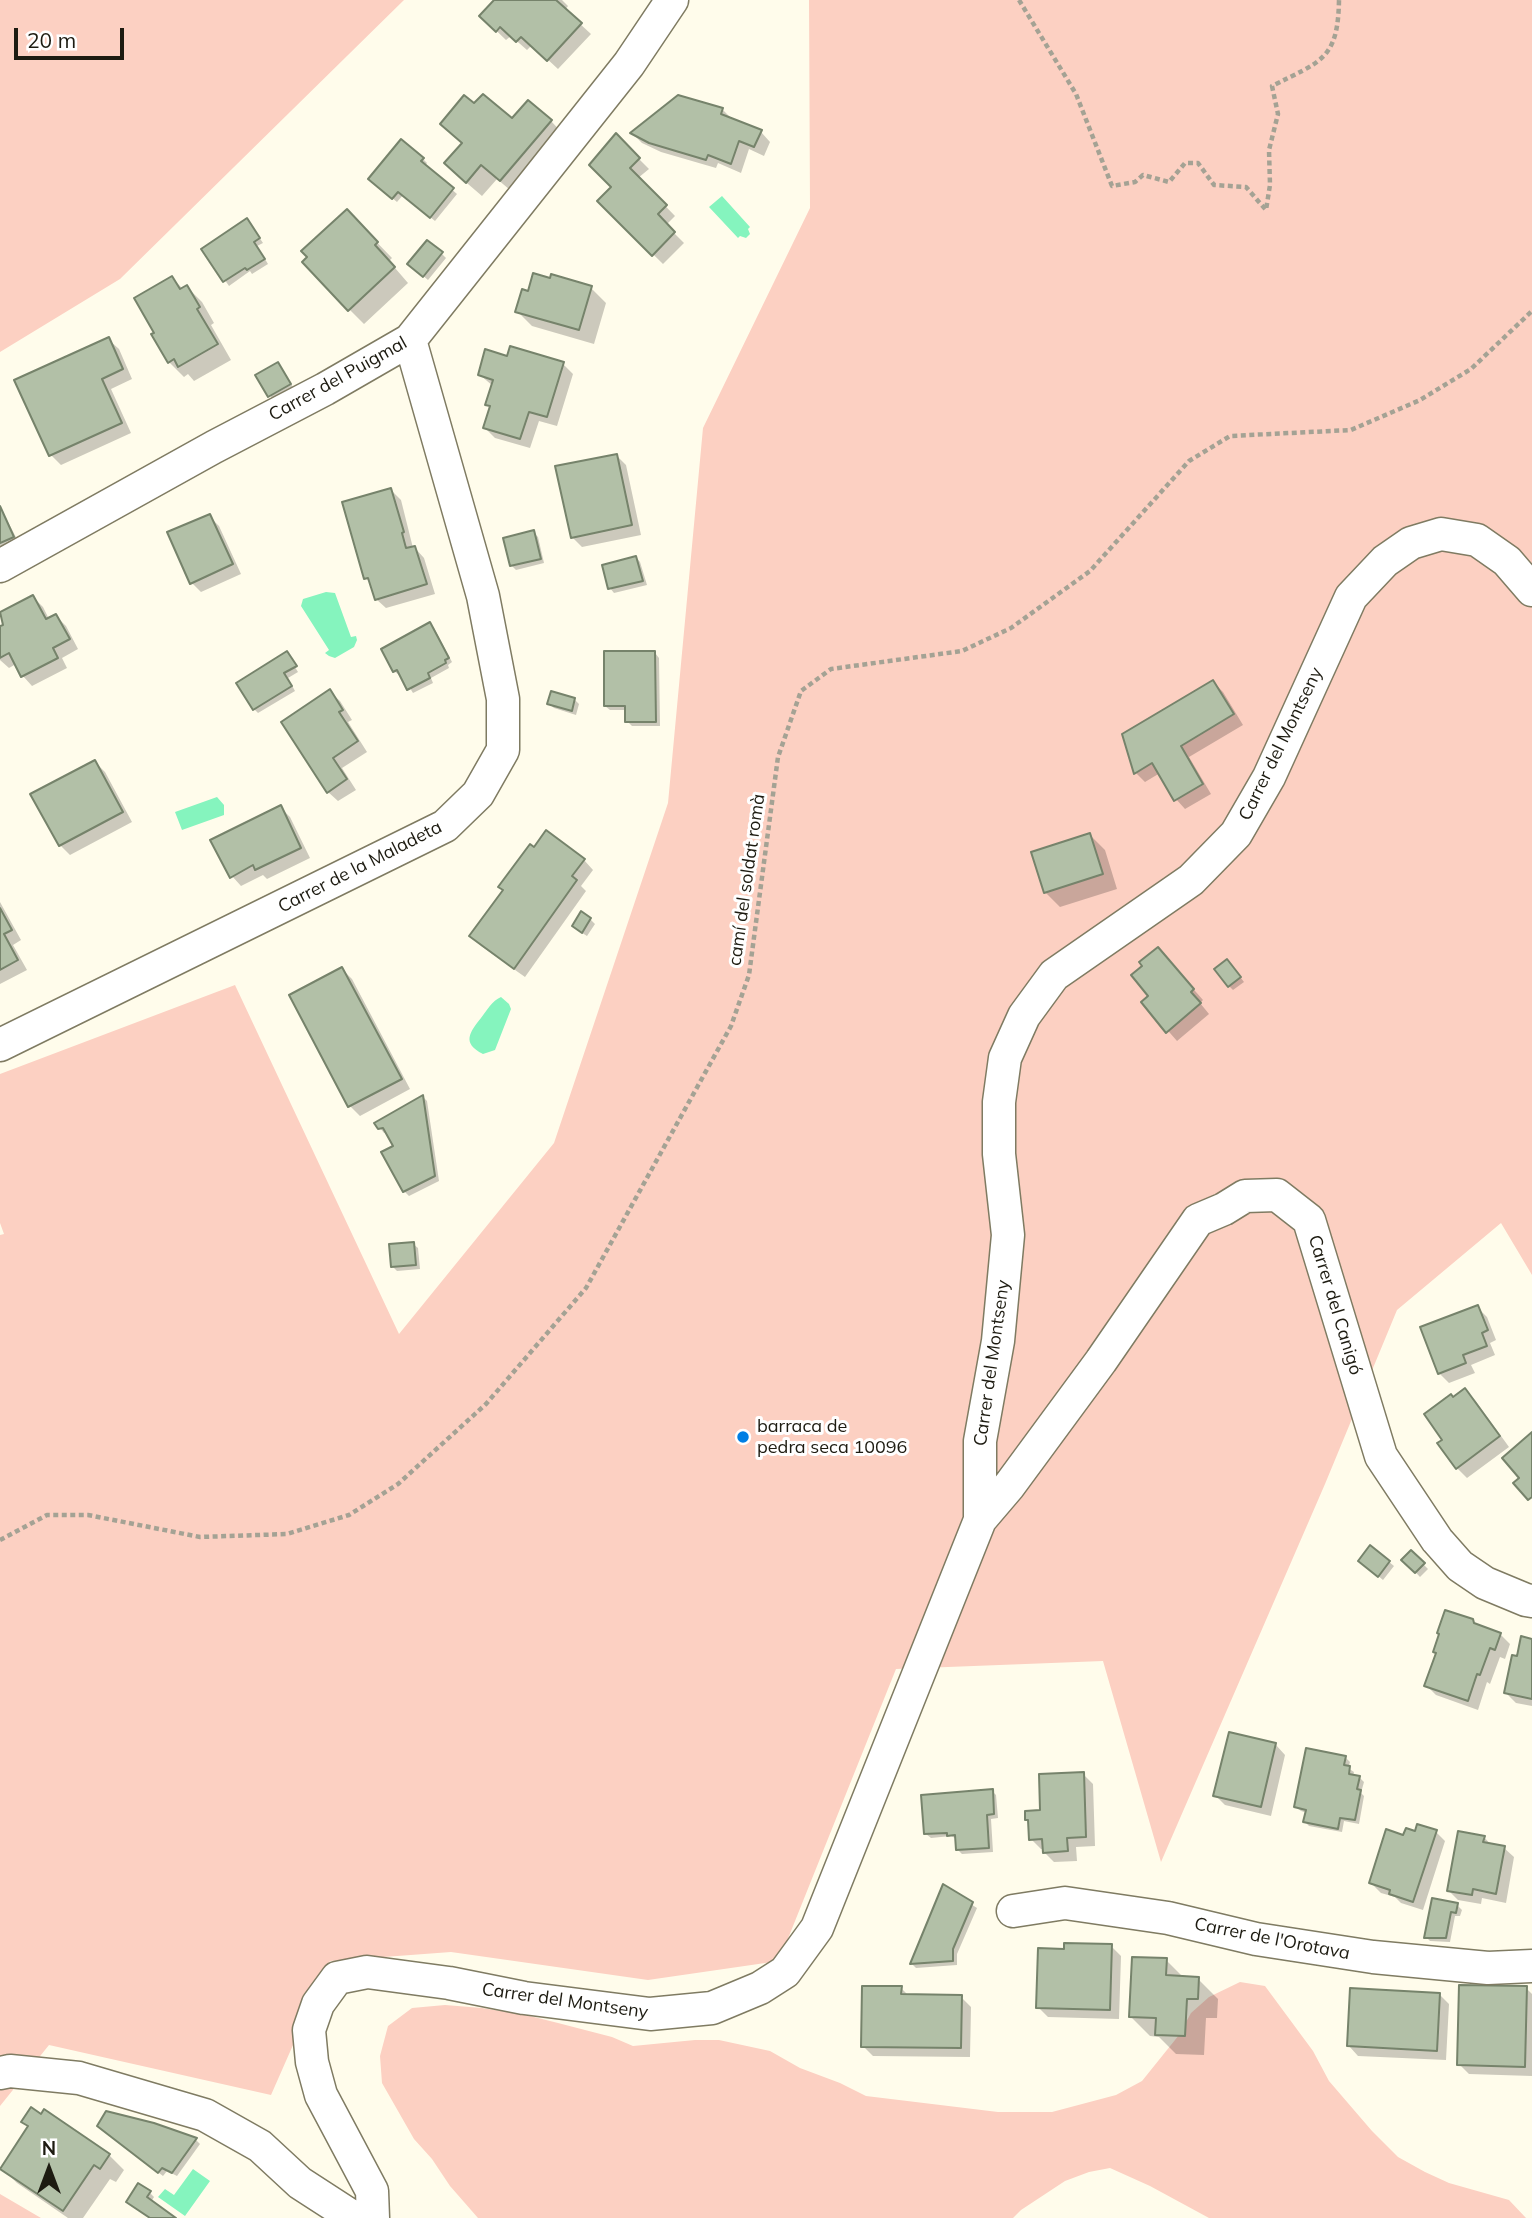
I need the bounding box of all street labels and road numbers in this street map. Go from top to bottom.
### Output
street label: Carrer del Puigmal [265,332,411,426]
street label: Carrer del Montseny [1235,664,1327,824]
street label: camí del soldat romà [724,793,770,967]
street label: Carrer de la Maladeta [275,816,445,918]
street label: Carrer del Canigó [1303,1232,1367,1378]
street label: Carrer del Montseny [970,1278,1014,1448]
street label: Carrer de l'Orotava [1192,1913,1352,1965]
street label: Carrer del Montseny [480,1979,650,2023]

